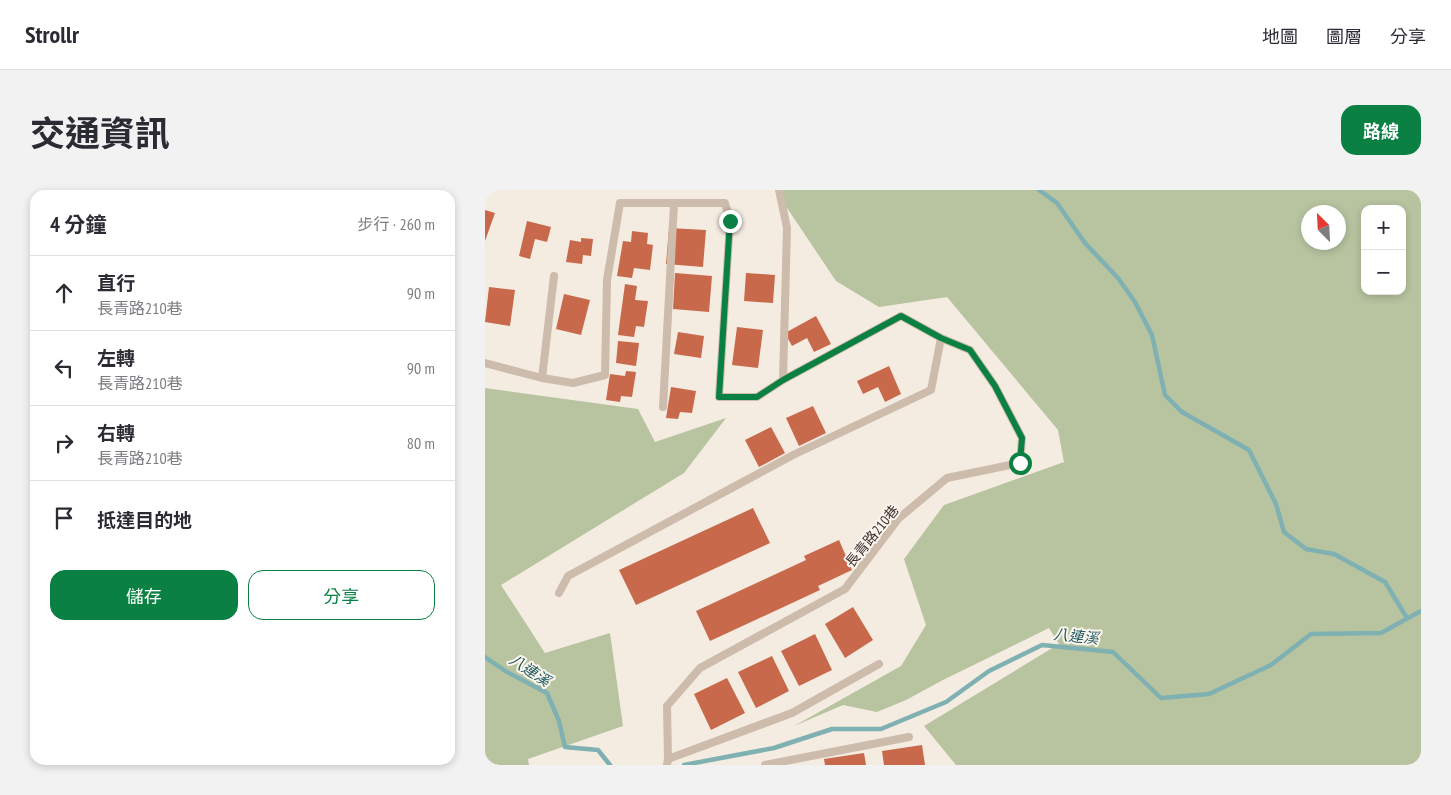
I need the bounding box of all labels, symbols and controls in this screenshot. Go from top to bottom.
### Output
text: Strollr [25,19,79,50]
text: 地圖 [1262,25,1298,48]
text: 圖層 [1326,25,1362,48]
text: 分享 [1390,25,1426,48]
button: 路線 [1341,105,1421,155]
text: 交通資訊 [30,110,170,156]
north arrow [1301,205,1346,250]
map controls [1361,205,1406,295]
button: + [1361,205,1406,250]
route end [719,210,742,233]
text: 4 分鐘 [50,211,106,238]
text: 步行 · 260 m [357,214,435,234]
button: − [1361,250,1406,295]
text: 直行 [97,271,135,295]
icon: ahead [50,279,78,307]
text: 90 m [407,283,435,303]
text: 長青路210巷 [97,298,183,318]
text: 左轉 [97,346,135,370]
icon: left [50,354,78,382]
text: 90 m [407,358,435,378]
text: 長青路210巷 [97,373,183,393]
text: 右轉 [97,421,135,445]
icon: right [50,429,78,457]
text: 80 m [407,433,435,453]
text: 長青路210巷 [97,448,183,468]
route start [1009,452,1032,475]
street label: 長青路210巷 [841,501,903,571]
icon: arrive [50,504,78,532]
text: 抵達目的地 [97,508,192,532]
button: 儲存 [50,570,238,620]
button: 分享 [248,570,435,620]
water label: 八連溪 [1053,624,1101,648]
water label: 八連溪 [506,650,556,691]

